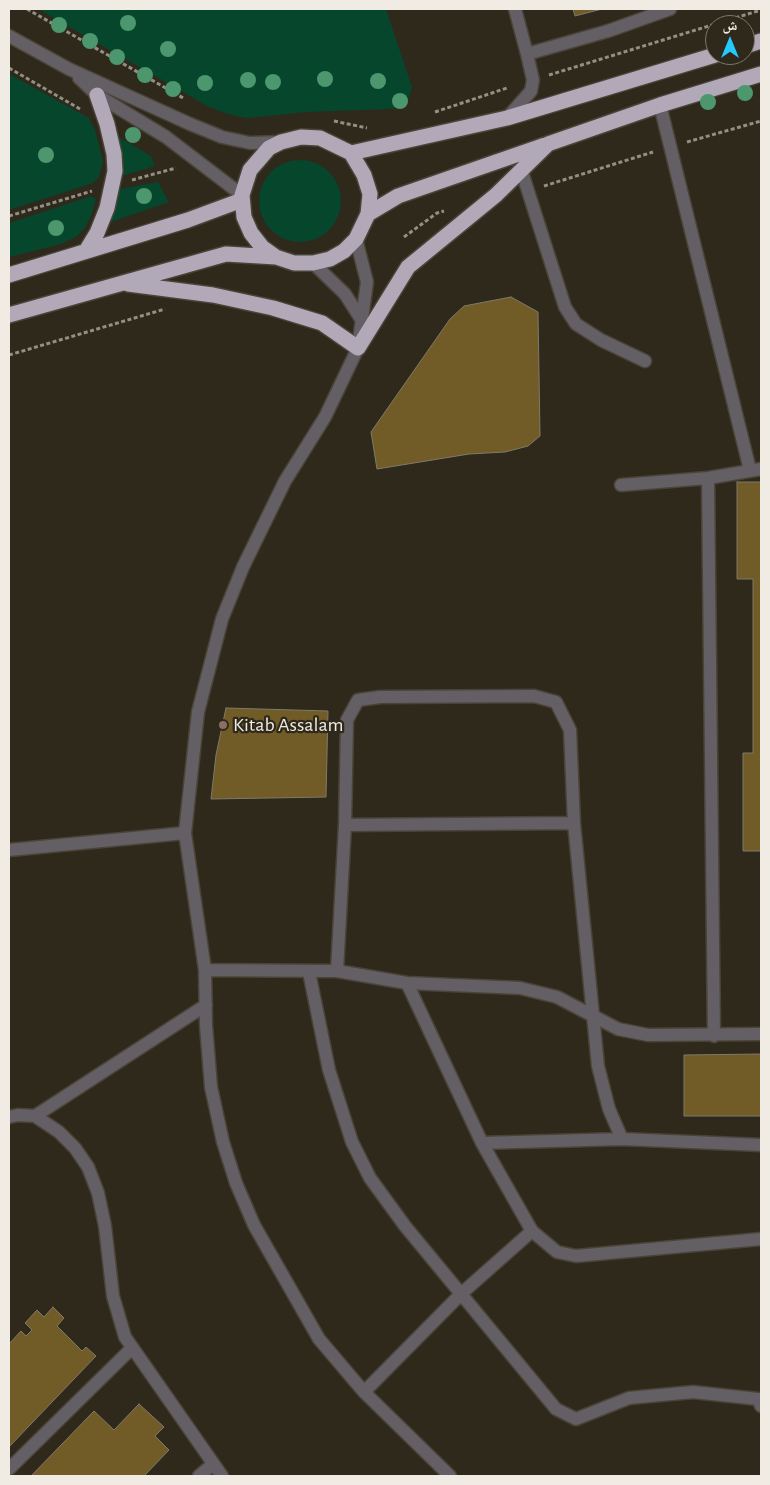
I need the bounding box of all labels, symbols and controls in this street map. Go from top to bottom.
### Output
north arrow [705,15,755,65]
text: ش [723,19,737,33]
place label: Kitab Assalam [233,713,344,737]
marker: Kitab Assalam [217,719,229,731]

